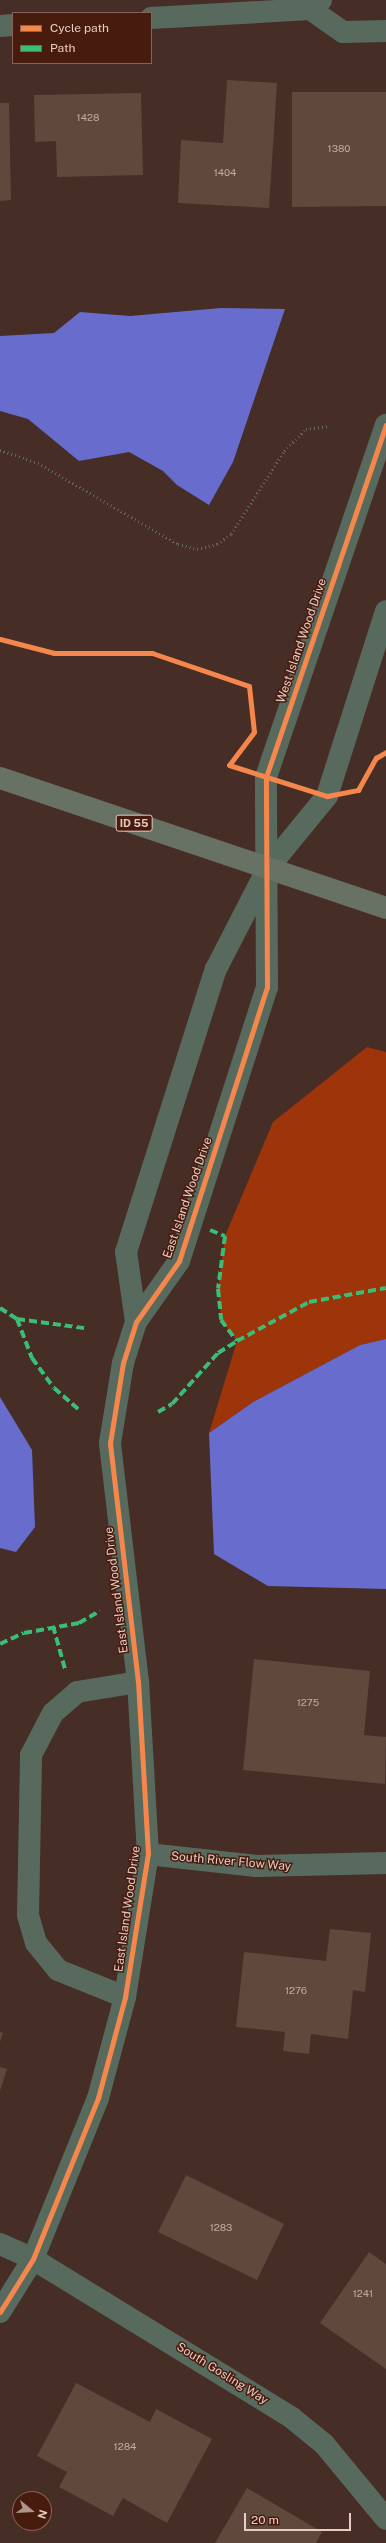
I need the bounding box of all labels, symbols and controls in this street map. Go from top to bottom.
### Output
legend [12,12,152,64]
text: Cycle path [50,21,109,35]
text: Path [50,41,76,55]
house number: 1428 [77,112,99,124]
house number: 1380 [328,143,350,155]
house number: 1404 [214,167,236,179]
street label: West Island Wood Drive [274,577,330,705]
road number: ID 55 [115,814,153,832]
street label: East Island Wood Drive [160,1135,216,1261]
street label: East Island Wood Drive [102,1526,132,1654]
house number: 1275 [297,1697,319,1709]
street label: East Island Wood Drive [112,1845,144,1973]
street label: South River Flow Way [170,1850,292,1874]
house number: 1276 [285,1985,307,1997]
house number: 1283 [210,2222,232,2234]
house number: 1241 [353,2288,373,2300]
street label: South Gosling Way [173,2340,271,2408]
house number: 1284 [114,2441,136,2453]
north arrow [12,2491,52,2531]
scale bar [246,2505,353,2531]
text: N [35,2508,50,2520]
text: 20 m [251,2513,279,2527]

